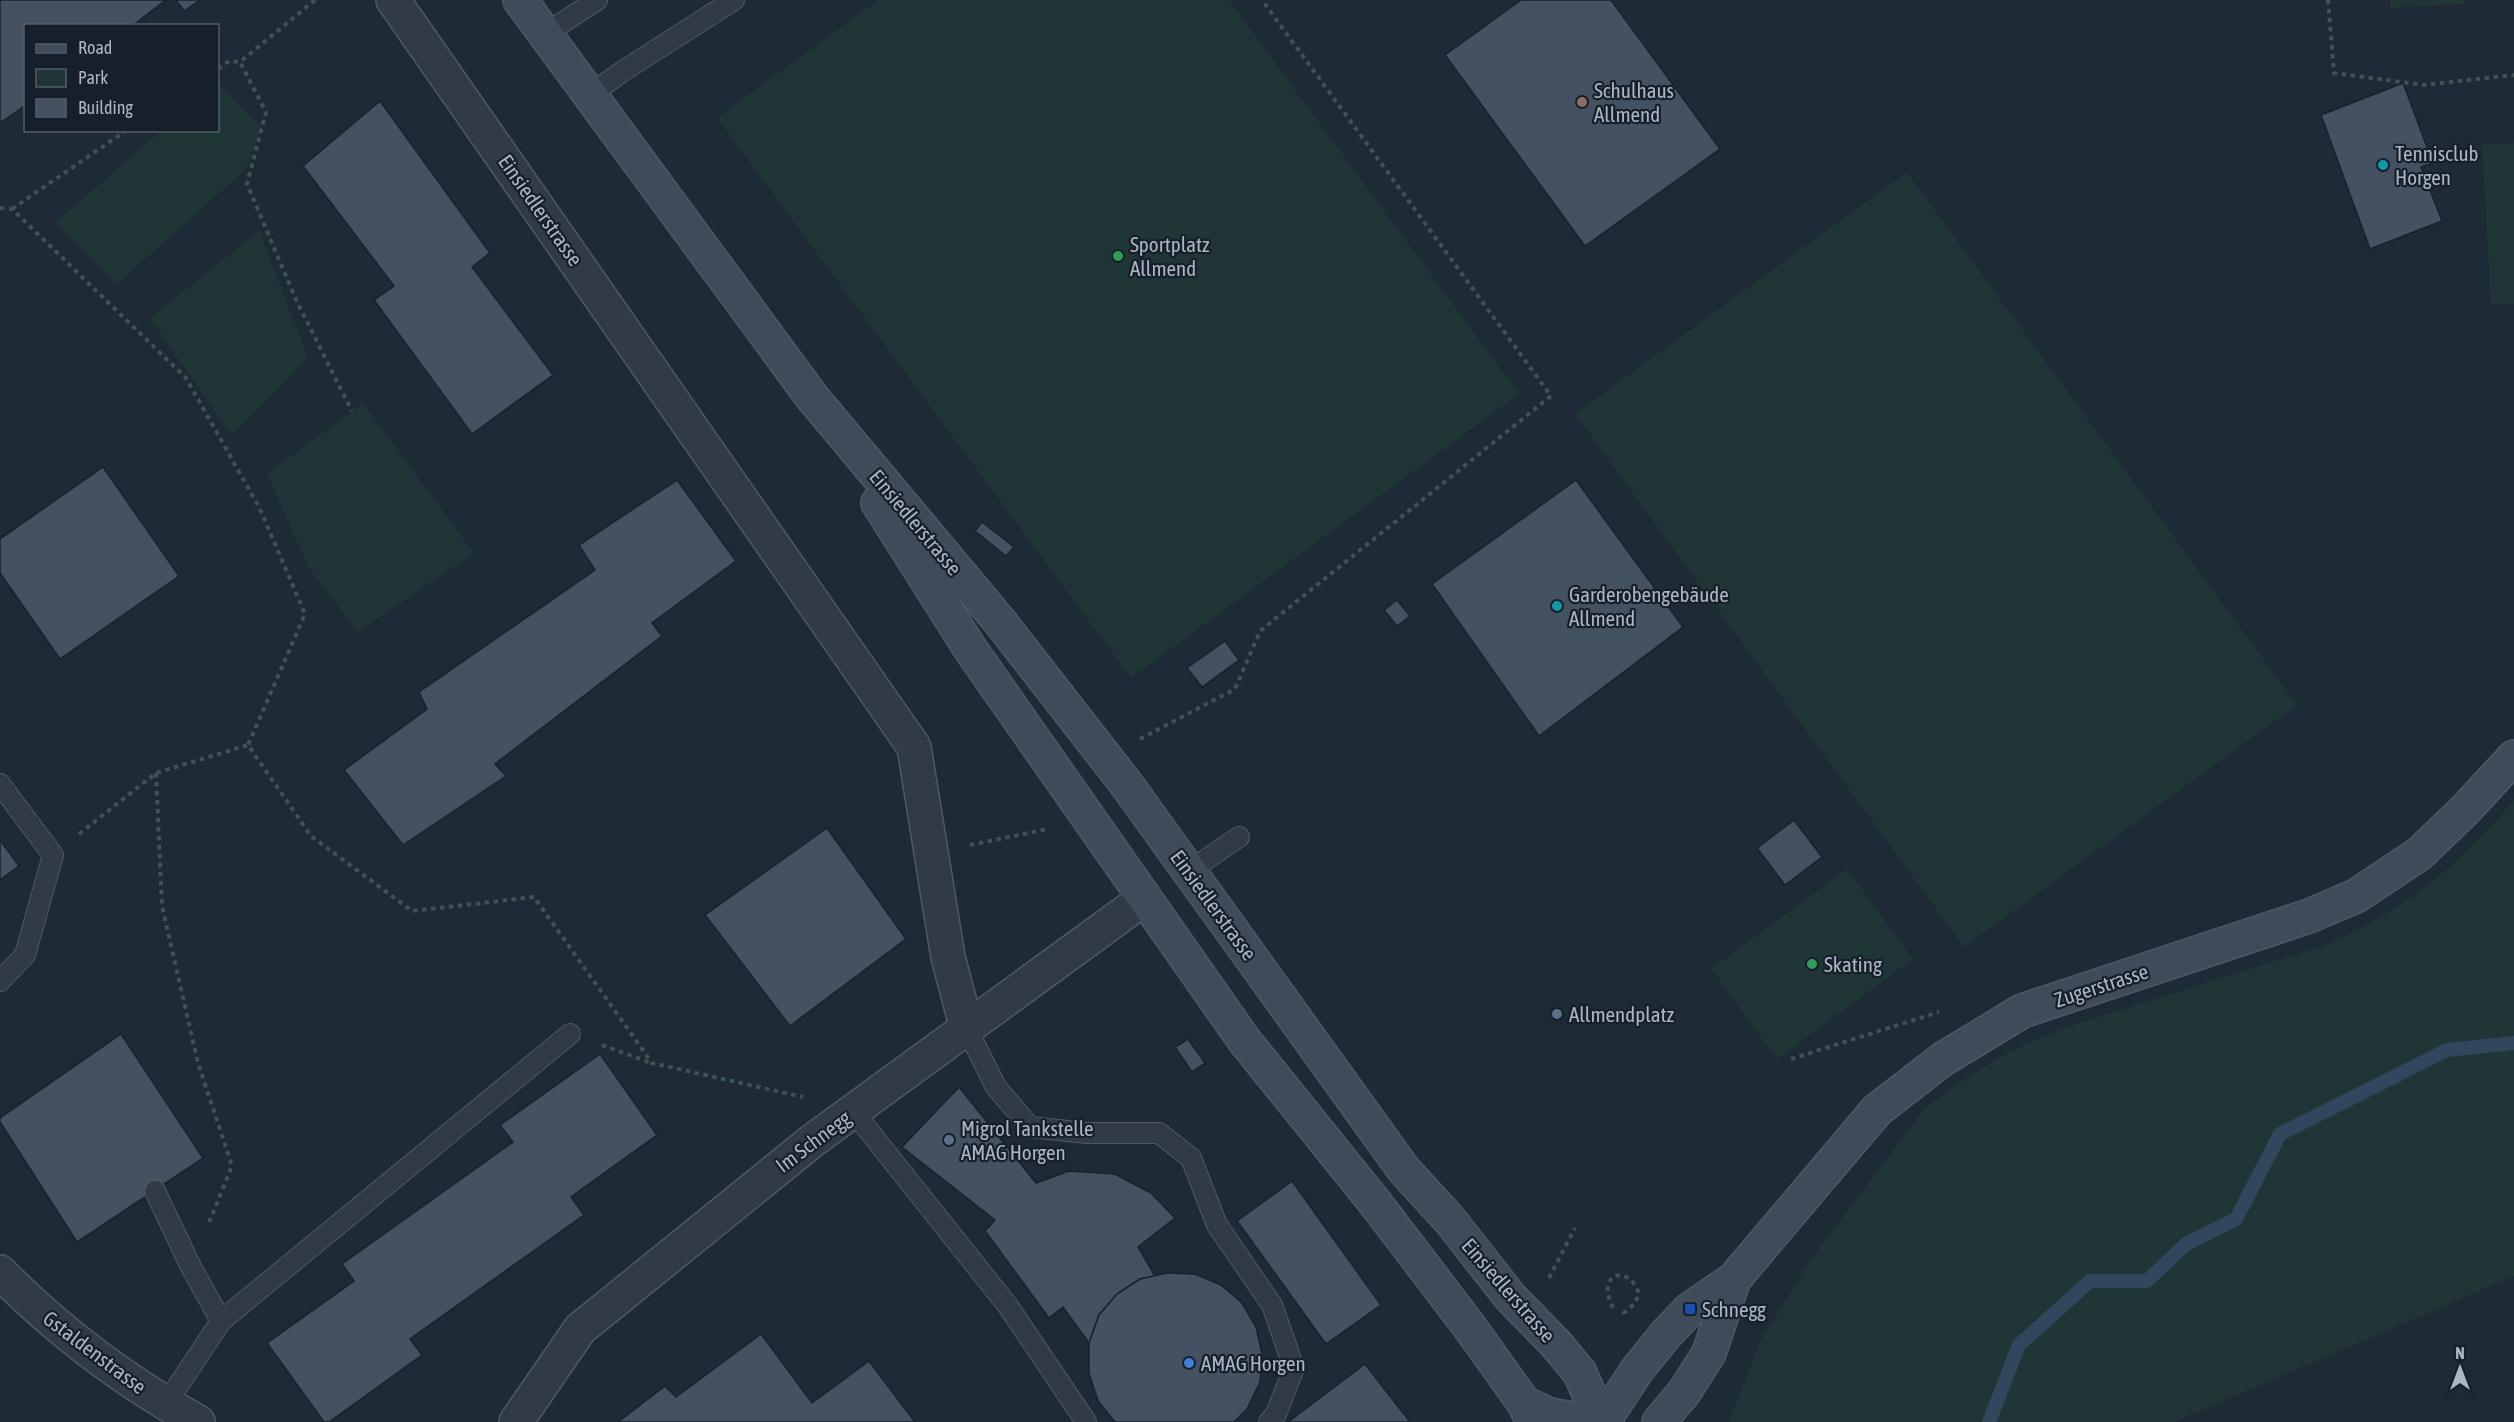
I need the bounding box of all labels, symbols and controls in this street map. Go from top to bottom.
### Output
legend [24,24,219,132]
text: Road [78,37,112,58]
text: Park [78,67,108,88]
place label: Schulhaus Allmend [1594,78,1674,126]
marker: Schulhaus Allmend [1575,95,1589,109]
text: Building [78,97,133,118]
place label: Tennisclub Horgen [2395,141,2479,189]
street label: Einsiedlerstrasse [494,150,588,270]
marker: Tennisclub Horgen [2376,158,2390,172]
place label: Sportplatz Allmend [1130,232,1210,280]
marker: Sportplatz Allmend [1111,249,1125,263]
street label: Einsiedlerstrasse [865,464,967,580]
place label: Garderobengebäude Allmend [1569,582,1729,630]
marker: Garderobengebäude Allmend [1550,599,1564,613]
street label: Einsiedlerstrasse [1166,845,1262,965]
place label: Skating [1824,952,1882,976]
marker: Skating [1805,957,1819,971]
street label: Zugerstrasse [2051,959,2151,1011]
place label: Allmendplatz [1569,1002,1675,1026]
marker: Allmendplatz [1550,1007,1564,1021]
street label: Im Schnegg [771,1105,855,1177]
place label: Migrol Tankstelle AMAG Horgen [961,1116,1094,1164]
marker: Migrol Tankstelle AMAG Horgen [942,1133,956,1147]
street label: Einsiedlerstrasse [1457,1233,1561,1347]
place label: Schnegg [1702,1297,1766,1321]
marker: Schnegg [1683,1302,1697,1316]
street label: Gstaldenstrasse [39,1305,151,1399]
north arrow [2430,1338,2490,1398]
text: N [2455,1344,2465,1362]
place label: AMAG Horgen [1201,1351,1306,1375]
marker: AMAG Horgen [1182,1356,1196,1370]

